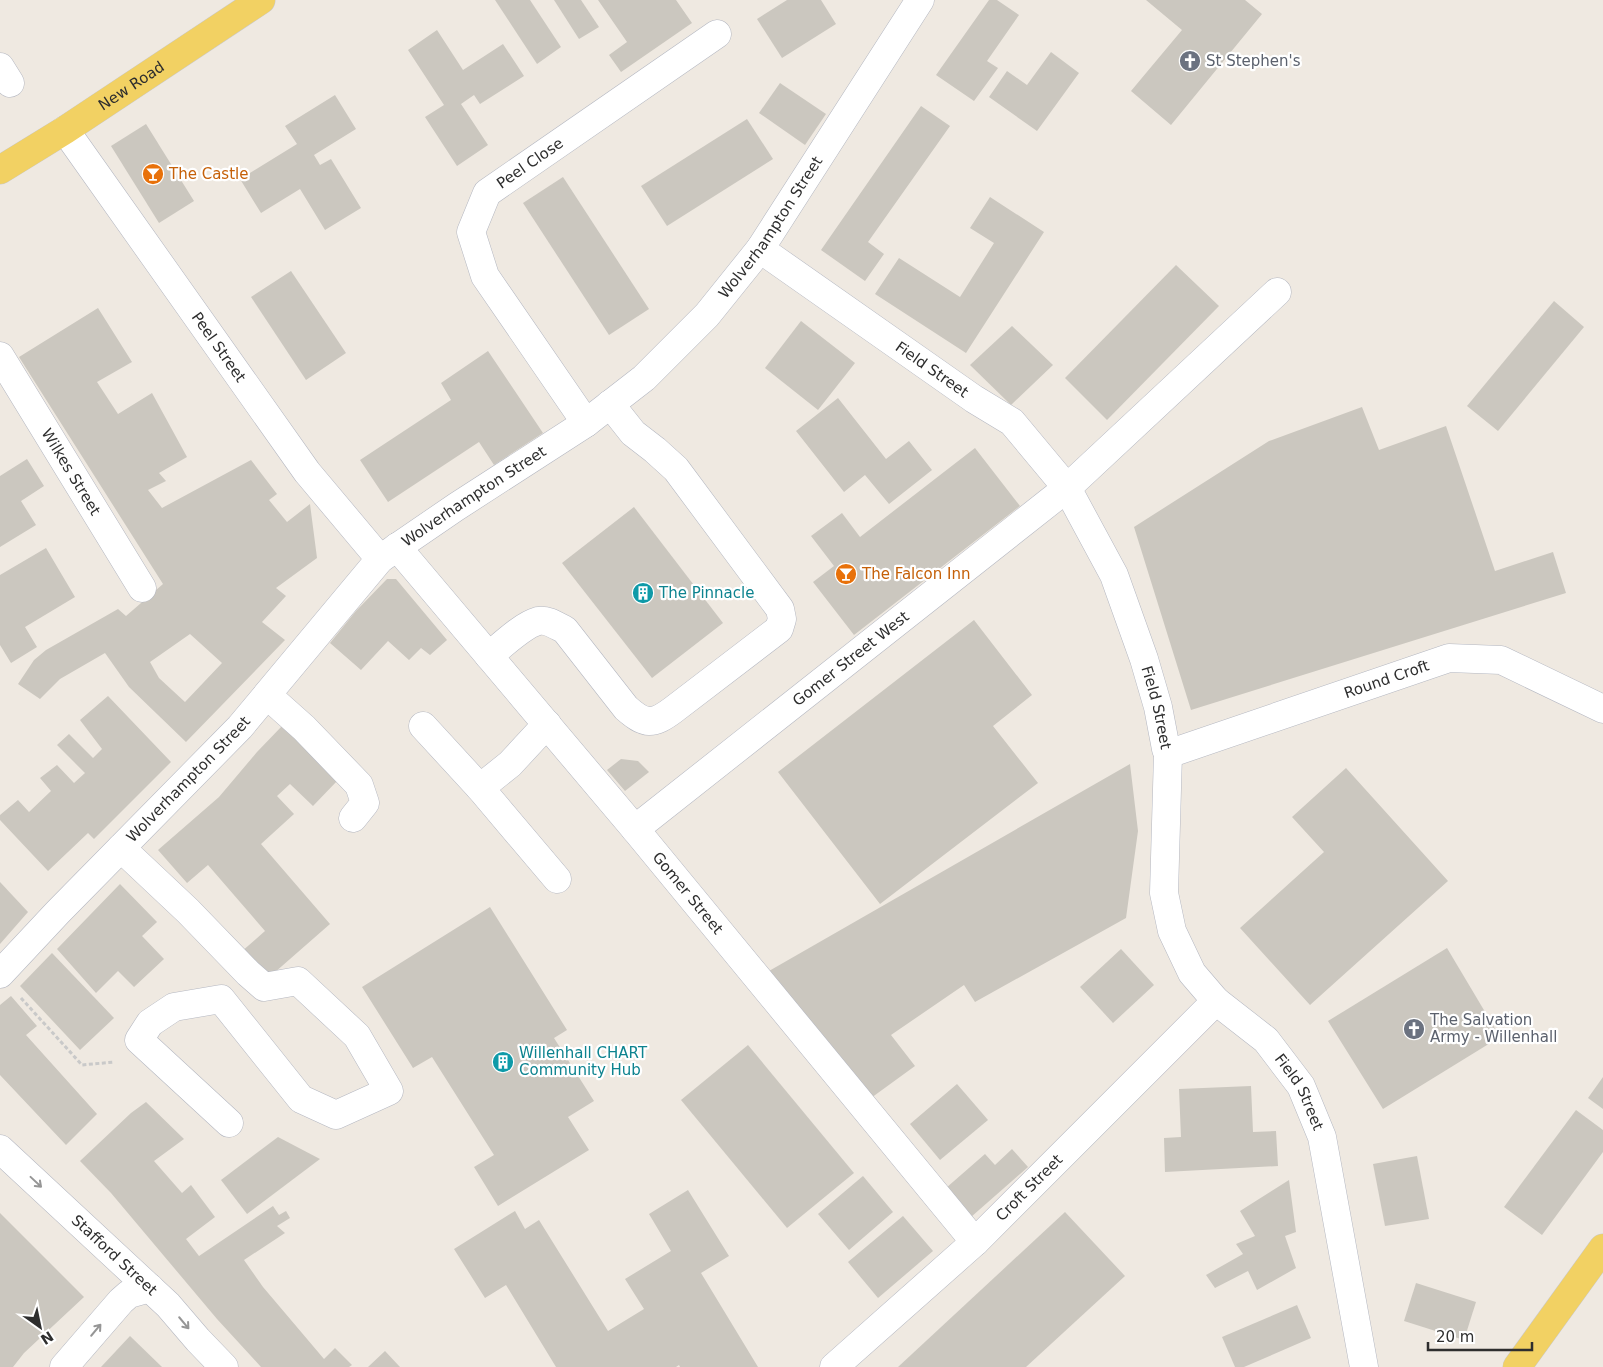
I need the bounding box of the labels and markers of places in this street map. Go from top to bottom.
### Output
church icon: St Stephen's [1178,49,1202,73]
place label: St Stephen's [1206,52,1301,70]
bar icon: The Castle [141,162,165,186]
place label: The Castle [168,165,248,183]
bar icon: The Falcon Inn [834,562,858,586]
place label: The Falcon Inn [861,565,970,583]
building icon: The Pinnacle [631,581,655,605]
place label: The Pinnacle [658,584,754,602]
place label: The Salvation Army - Willenhall [1429,1011,1557,1046]
church icon: The Salvation Army - Willenhall [1402,1017,1426,1041]
place label: Willenhall CHART Community Hub [519,1044,648,1079]
building icon: Willenhall CHART Community Hub [491,1050,515,1074]

